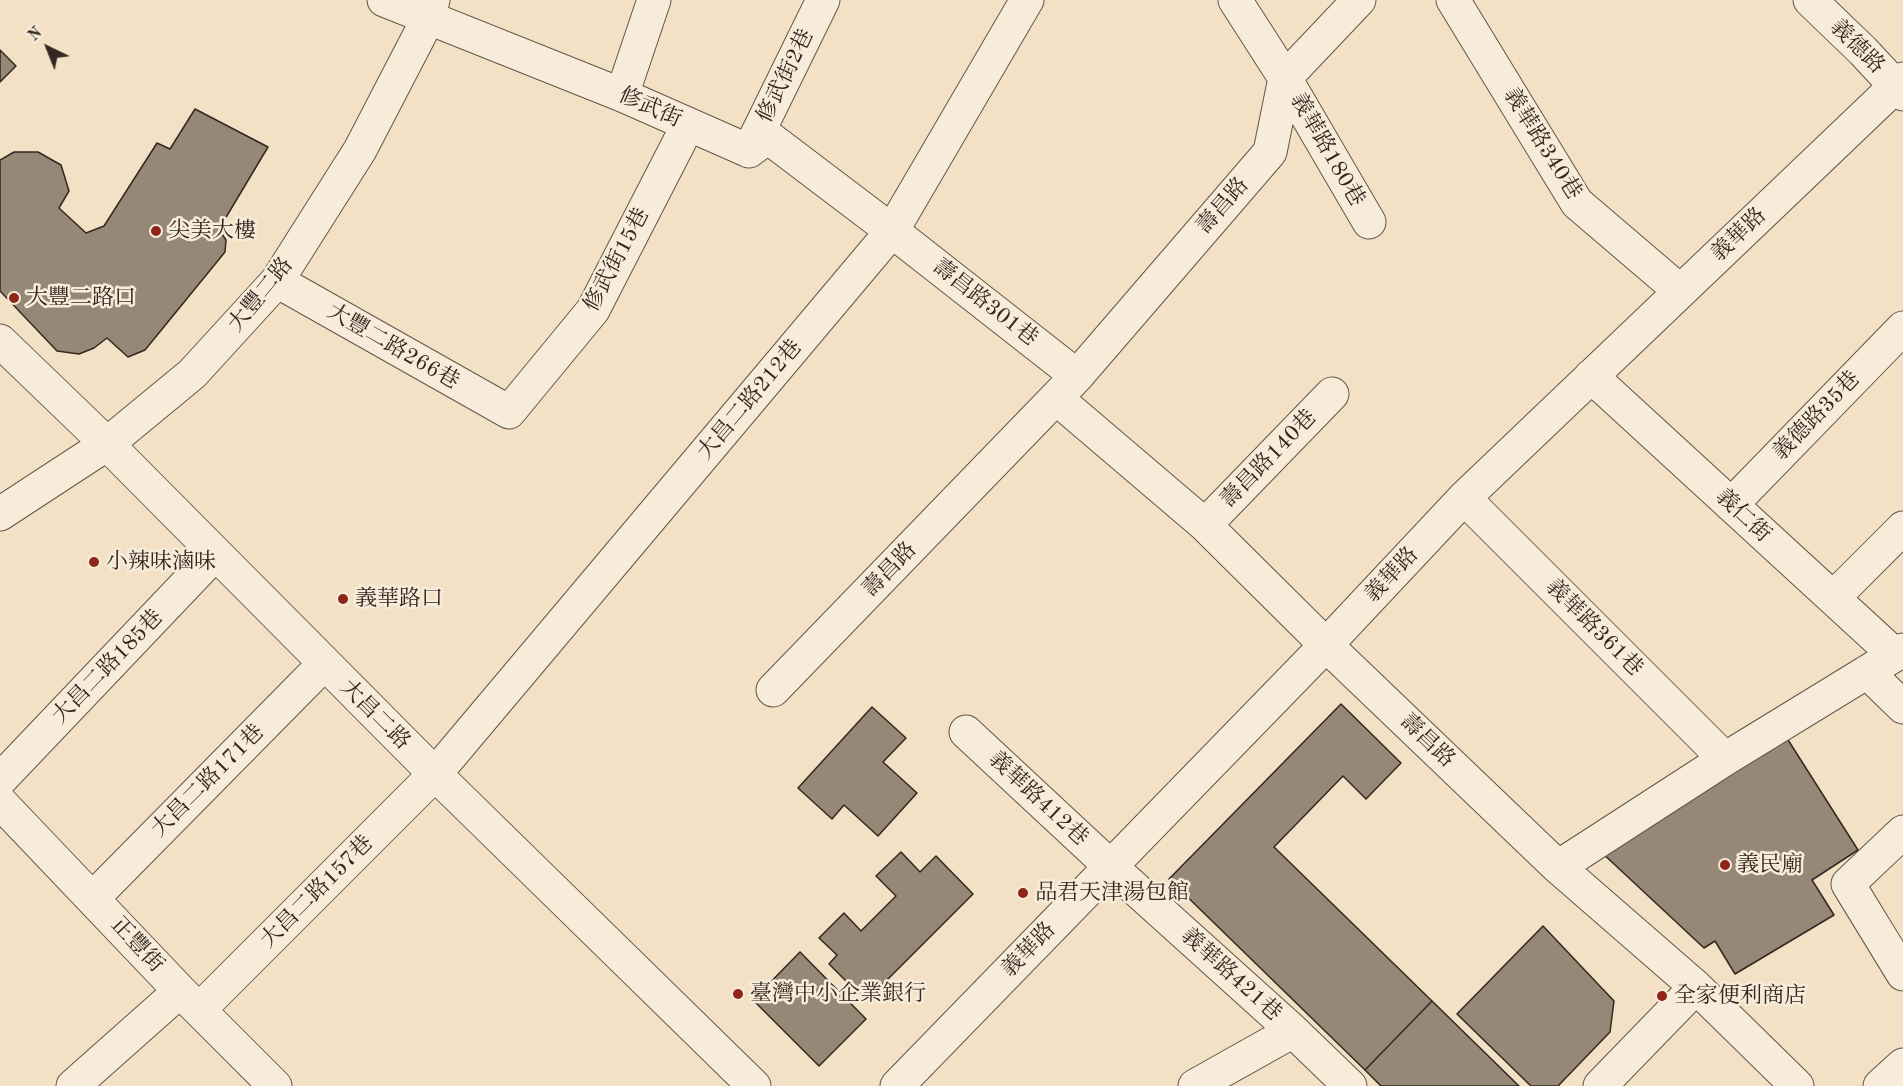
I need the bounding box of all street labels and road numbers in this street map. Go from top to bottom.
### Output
street label: 義德路 [1824,14,1890,80]
street label: 修武街2巷 [752,25,820,127]
street label: 修武街 [614,83,686,133]
street label: 義華路340巷 [1497,83,1587,205]
street label: 義華路180巷 [1284,89,1370,211]
street label: 壽昌路 [1191,172,1255,240]
street label: 義華路 [1706,203,1772,267]
street label: 修武街15巷 [579,204,655,316]
street label: 大豐二路 [223,252,299,338]
street label: 壽昌路301巷 [927,254,1043,352]
street label: 大豐二路266巷 [322,298,464,396]
street label: 大昌二路212巷 [692,335,808,465]
street label: 義德路35巷 [1768,366,1866,466]
street label: 壽昌路140巷 [1216,404,1322,514]
street label: 義仁街 [1710,484,1776,548]
street label: 壽昌路 [858,537,922,603]
street label: 義華路 [1360,542,1424,608]
street label: 義華路361巷 [1540,574,1648,682]
street label: 大昌二路185巷 [47,604,169,730]
street label: 大昌二路 [335,675,415,755]
street label: 壽昌路 [1394,709,1460,773]
street label: 大昌二路171巷 [146,719,270,843]
street label: 義華路412巷 [983,746,1093,852]
street label: 大昌二路157巷 [255,830,379,954]
street label: 正豐街 [105,912,169,978]
street label: 義華路 [997,917,1061,983]
street label: 義華路421巷 [1175,923,1287,1027]

